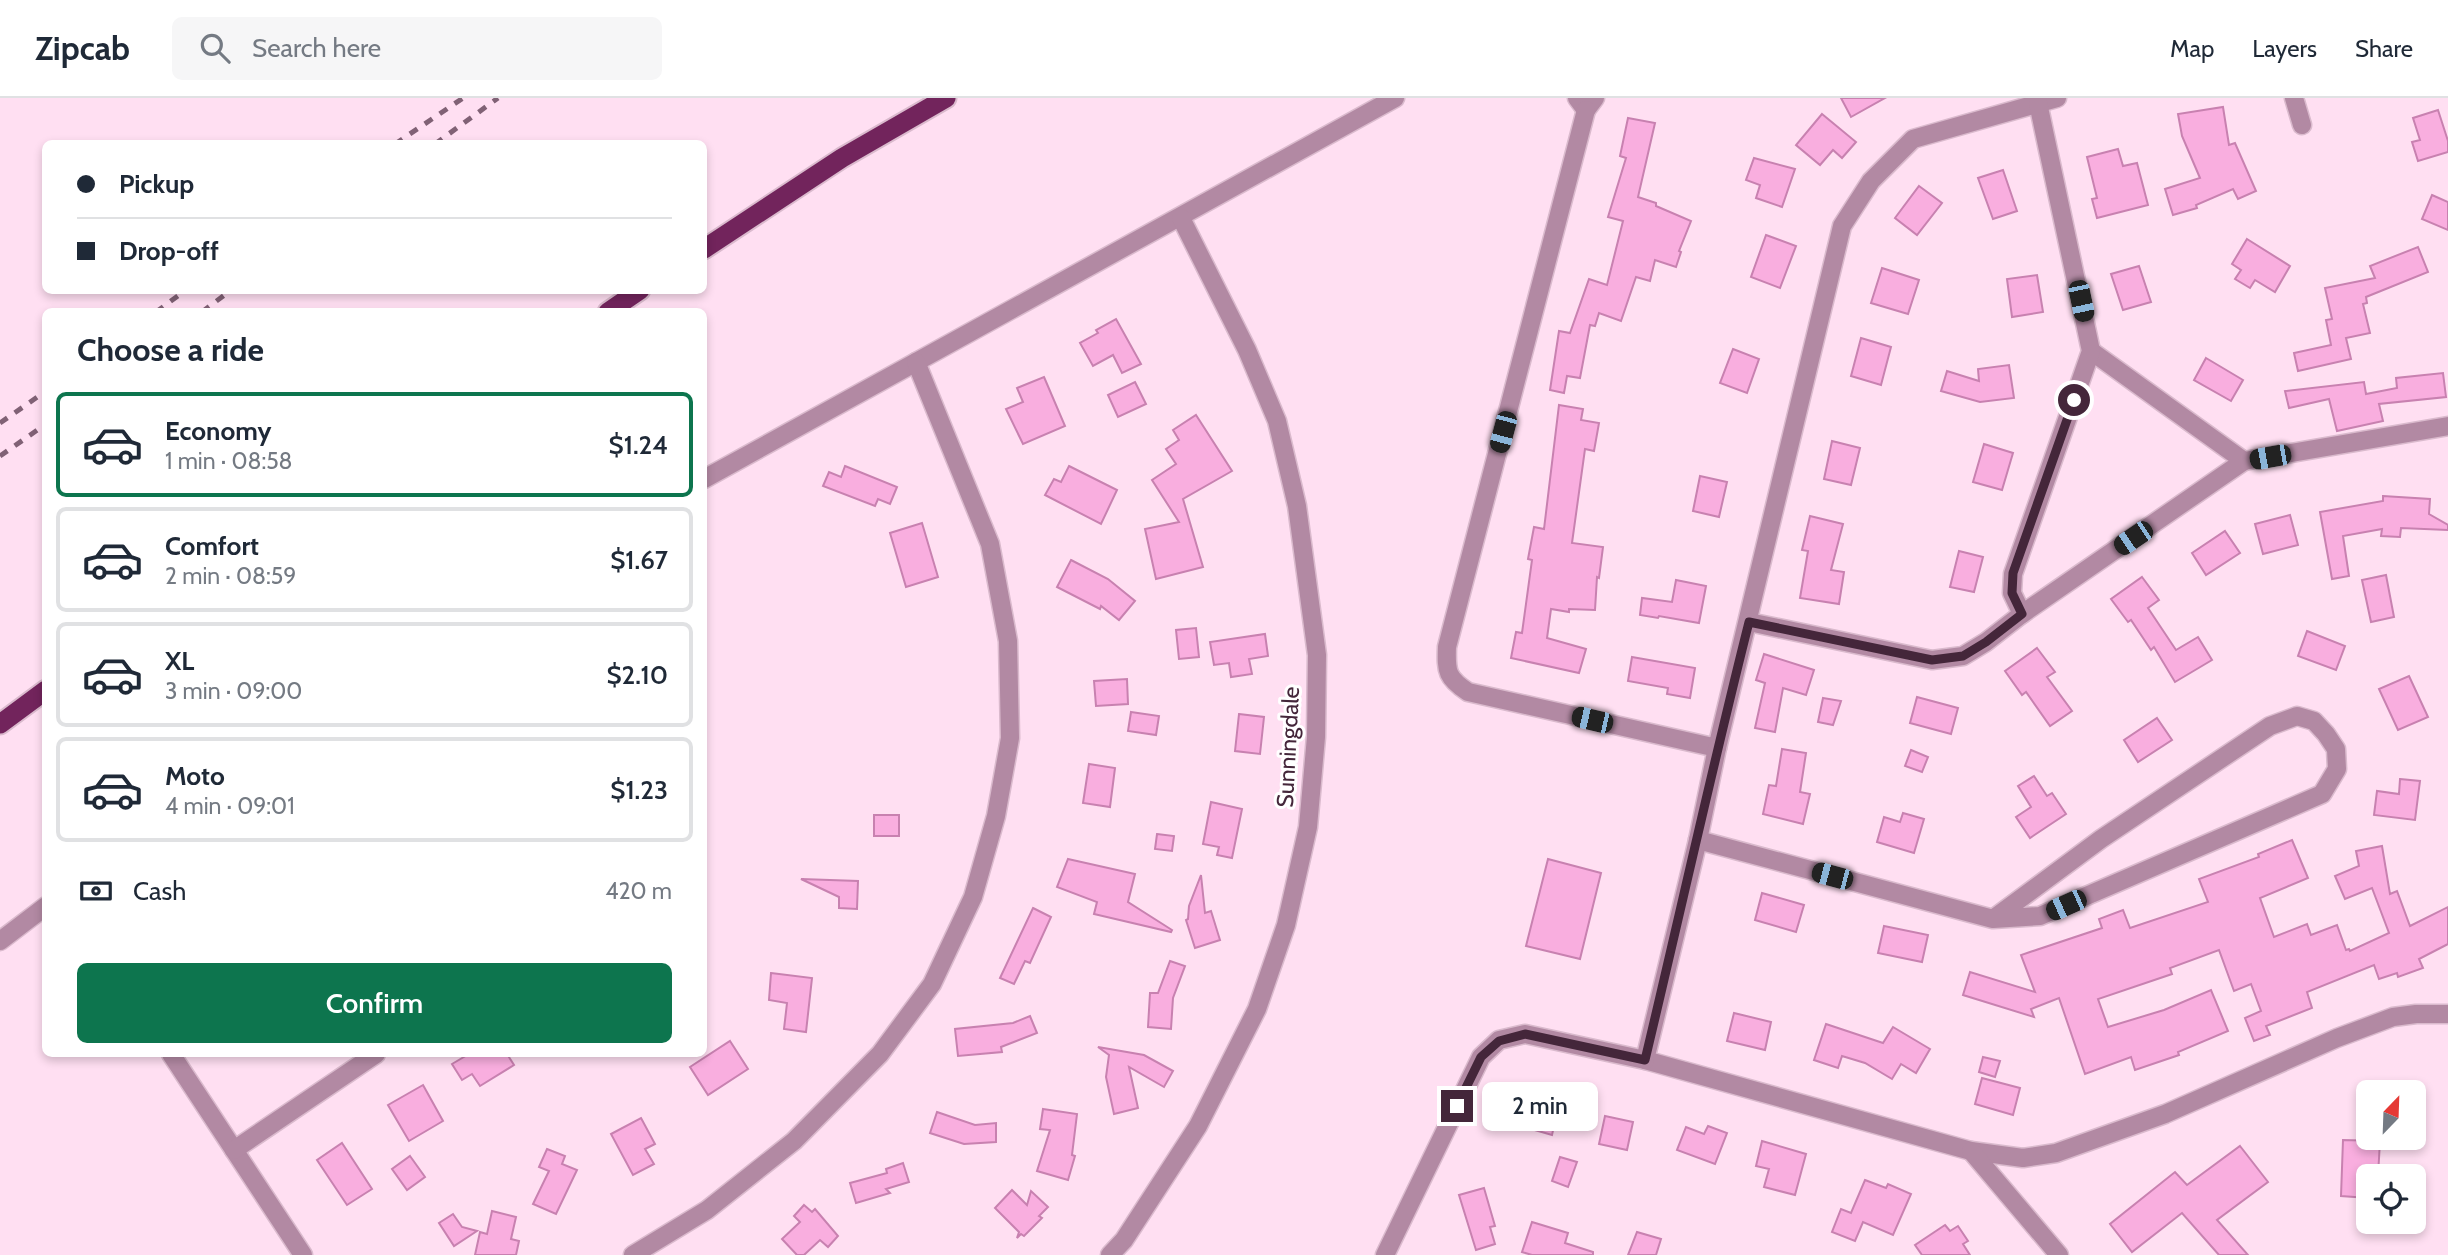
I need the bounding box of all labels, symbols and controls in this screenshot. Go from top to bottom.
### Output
search box [172,17,662,80]
text: Zipcab [35,28,130,68]
icon: search [196,29,234,67]
text: Search here [252,32,381,64]
text: Map [2170,34,2214,63]
text: Layers [2252,34,2317,63]
text: Share [2355,34,2413,63]
text: Pickup [119,168,194,200]
text: Drop-off [119,235,219,267]
car [2067,278,2096,324]
text: Choose a ride [77,330,264,369]
route start [2058,384,2090,416]
car [1488,409,1519,455]
icon: car [81,413,144,476]
text: Economy [165,415,271,447]
text: $1.24 [609,429,668,461]
car [2248,443,2293,471]
text: 1 min · 08:58 [165,447,293,475]
car [2110,518,2157,558]
icon: car [81,528,144,591]
text: Comfort [165,530,259,562]
text: $1.67 [610,544,668,576]
text: 2 min · 08:59 [165,562,296,590]
icon: car [81,643,144,706]
text: XL [165,645,194,677]
text: $2.10 [606,659,668,691]
text: 3 min · 09:00 [165,677,302,705]
street label: Sunningdale [1271,686,1305,808]
car [1570,705,1615,735]
icon: car [81,758,144,821]
text: Moto [165,760,225,792]
text: $1.23 [610,774,668,806]
text: 4 min · 09:01 [165,792,295,820]
car [1809,860,1856,892]
icon: cash [77,872,115,910]
text: Cash [133,875,186,907]
text: 420 m [605,877,672,905]
car [2043,887,2090,923]
button: Confirm [77,963,672,1043]
north arrow [2356,1080,2426,1150]
map controls [2356,1080,2426,1234]
callout: 2 min [1482,1082,1597,1130]
route end [1441,1090,1473,1122]
text: 2 min [1512,1092,1568,1120]
button: locate [2356,1164,2426,1234]

